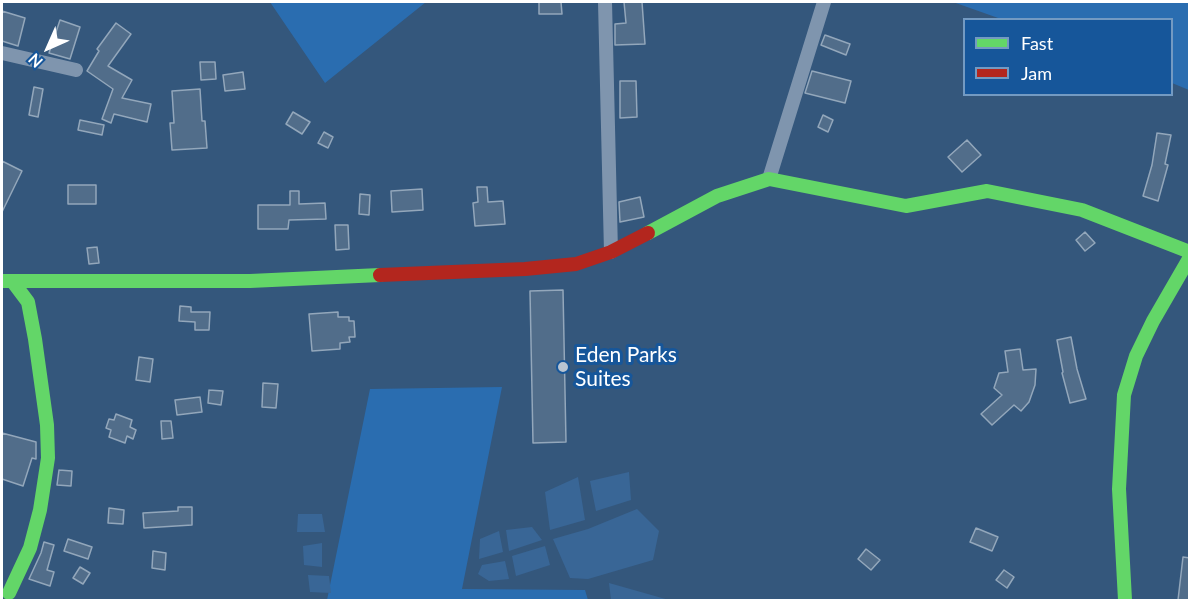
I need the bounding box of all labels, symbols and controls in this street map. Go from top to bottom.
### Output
north arrow [18,18,78,78]
legend [963,18,1173,96]
text: Fast [1021,32,1053,54]
text: N [24,50,46,72]
text: Jam [1021,62,1052,84]
place label: Eden Parks Suites [575,342,677,392]
marker: Eden Parks Suites [556,360,570,374]

